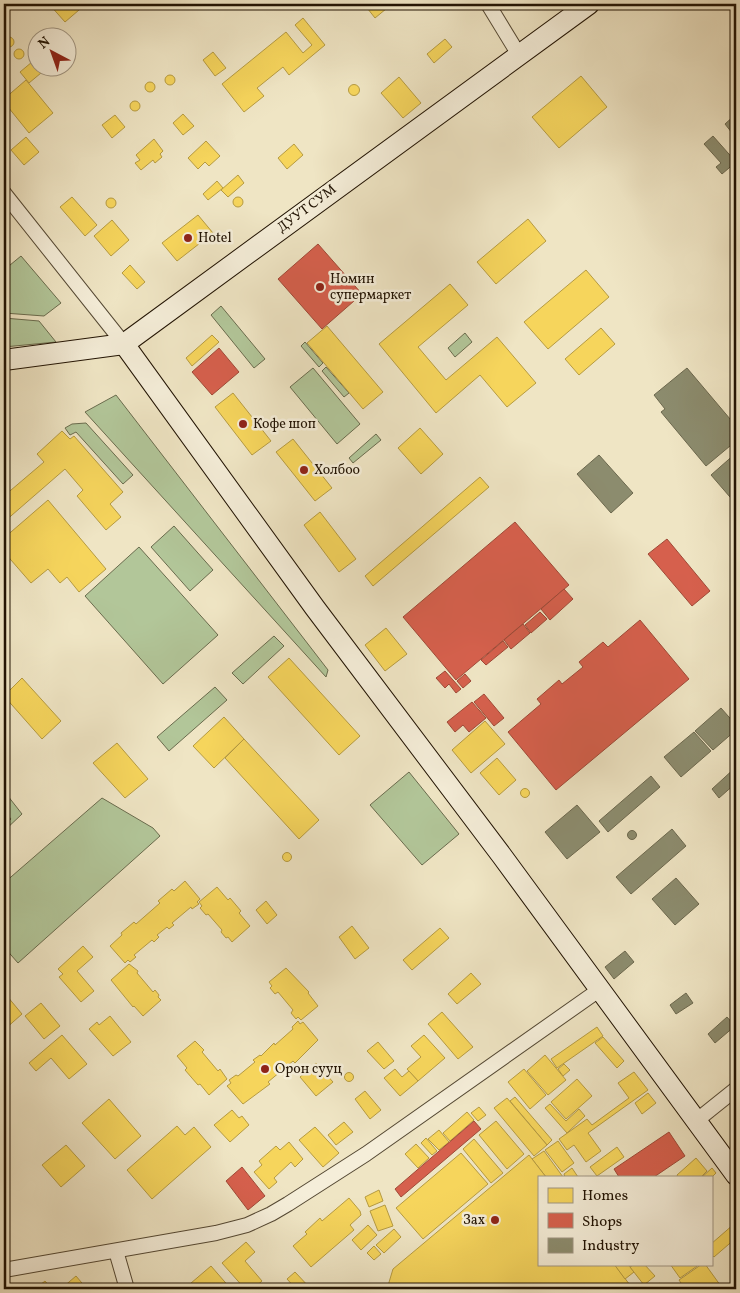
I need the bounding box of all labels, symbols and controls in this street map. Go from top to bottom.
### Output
north arrow [28,28,78,78]
text: N [34,33,55,54]
street label: ДУУТ СУМ [273,180,341,238]
place label: Hotel [198,229,232,248]
marker: Hotel [182,232,194,244]
place label: Номин супермаркет [330,270,411,305]
marker: Номин супермаркет [314,281,326,293]
place label: Кофе шоп [253,415,316,434]
marker: Кофе шоп [237,418,249,430]
place label: Холбоо [314,461,360,480]
marker: Холбоо [298,464,310,476]
place label: Орон сууц [275,1060,342,1079]
marker: Орон сууц [259,1063,271,1075]
legend [538,1176,712,1266]
text: Homes [582,1186,628,1207]
place label: Зах [463,1211,485,1230]
text: Shops [582,1212,622,1233]
marker: Зах [489,1214,501,1226]
text: Industry [582,1236,639,1257]

